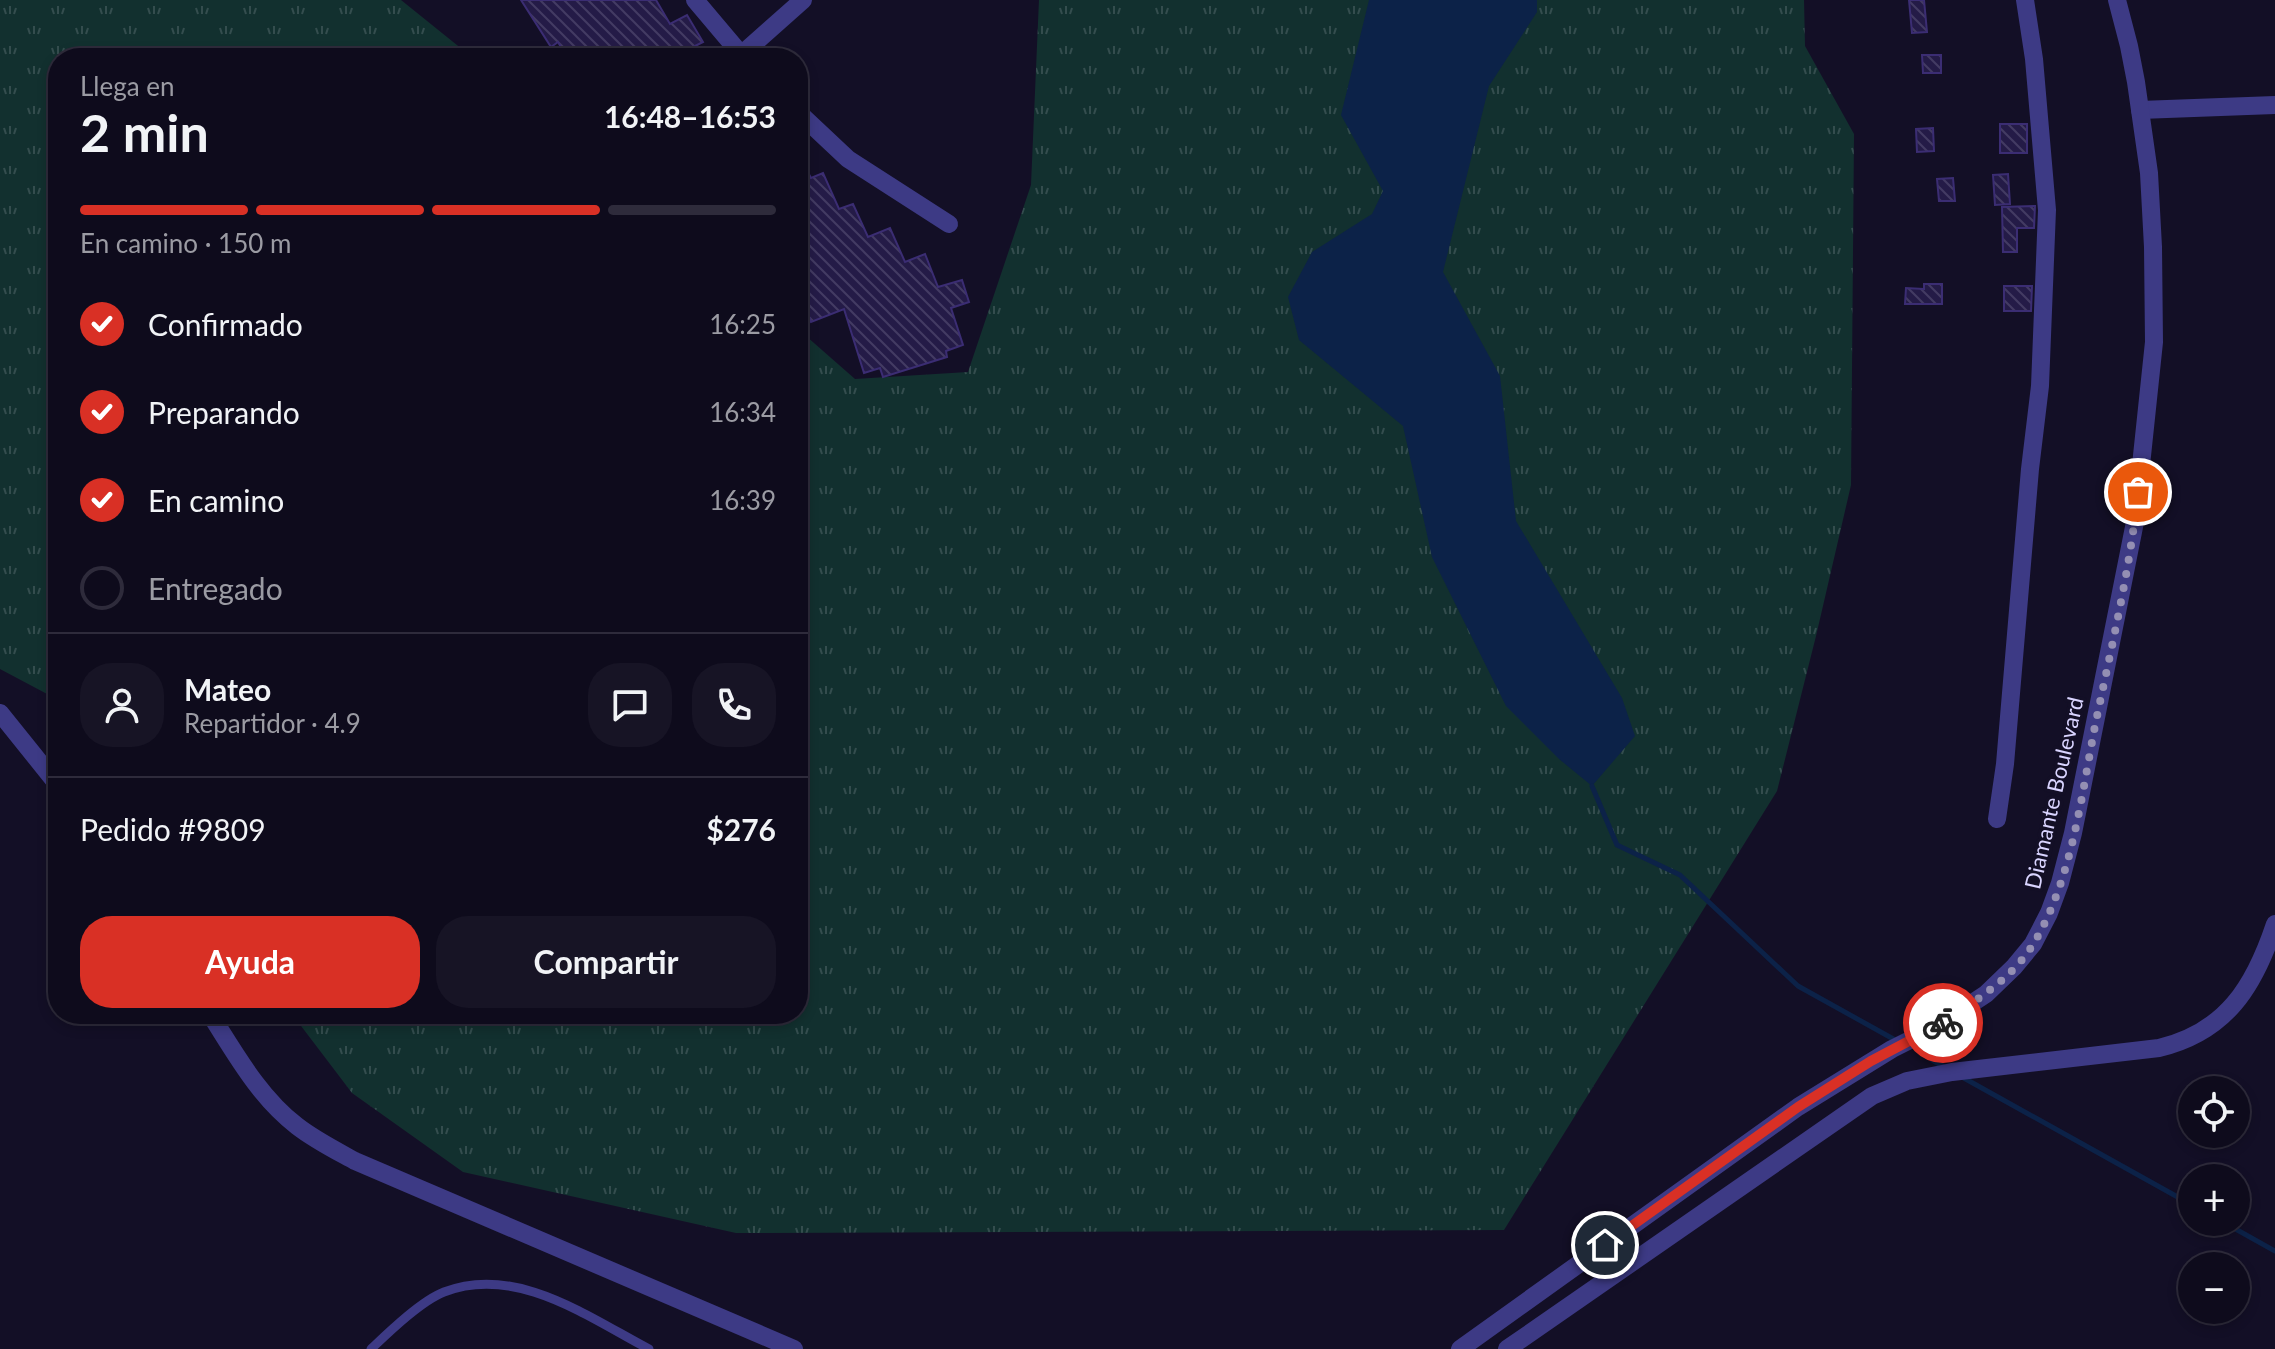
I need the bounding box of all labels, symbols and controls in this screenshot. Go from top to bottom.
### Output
text: Llega en [80,70,175,102]
text: 16:48–16:53 [604,98,776,134]
text: 2 min [80,101,209,163]
text: En camino · 150 m [80,227,291,259]
icon: check [80,302,124,346]
text: Confirmado [148,306,303,342]
text: 16:25 [709,308,776,340]
icon: check [80,390,124,434]
text: Preparando [148,394,300,430]
text: 16:34 [709,396,776,428]
pin [2104,458,2172,526]
icon: bag [2116,470,2160,514]
icon: check [80,478,124,522]
text: En camino [148,482,284,518]
text: 16:39 [709,484,776,516]
text: Entregado [148,570,283,606]
button: person [80,663,164,747]
button: chat [588,663,672,747]
button: phone [692,663,776,747]
text: Mateo [184,671,271,707]
street label: Diamante Boulevard [2018,694,2089,892]
text: Repartidor · 4.9 [184,707,361,739]
text: Pedido #9809 [80,811,266,847]
text: $276 [706,811,776,847]
button: Ayuda [80,916,420,1008]
button: Compartir [436,916,776,1008]
courier [1903,983,1983,1063]
icon: bike [1921,1001,1965,1045]
map controls [2178,1076,2250,1324]
button: locate [2178,1076,2250,1148]
button: + [2178,1164,2250,1236]
pin [1571,1211,1639,1279]
icon: home [1583,1223,1627,1267]
button: − [2178,1252,2250,1324]

